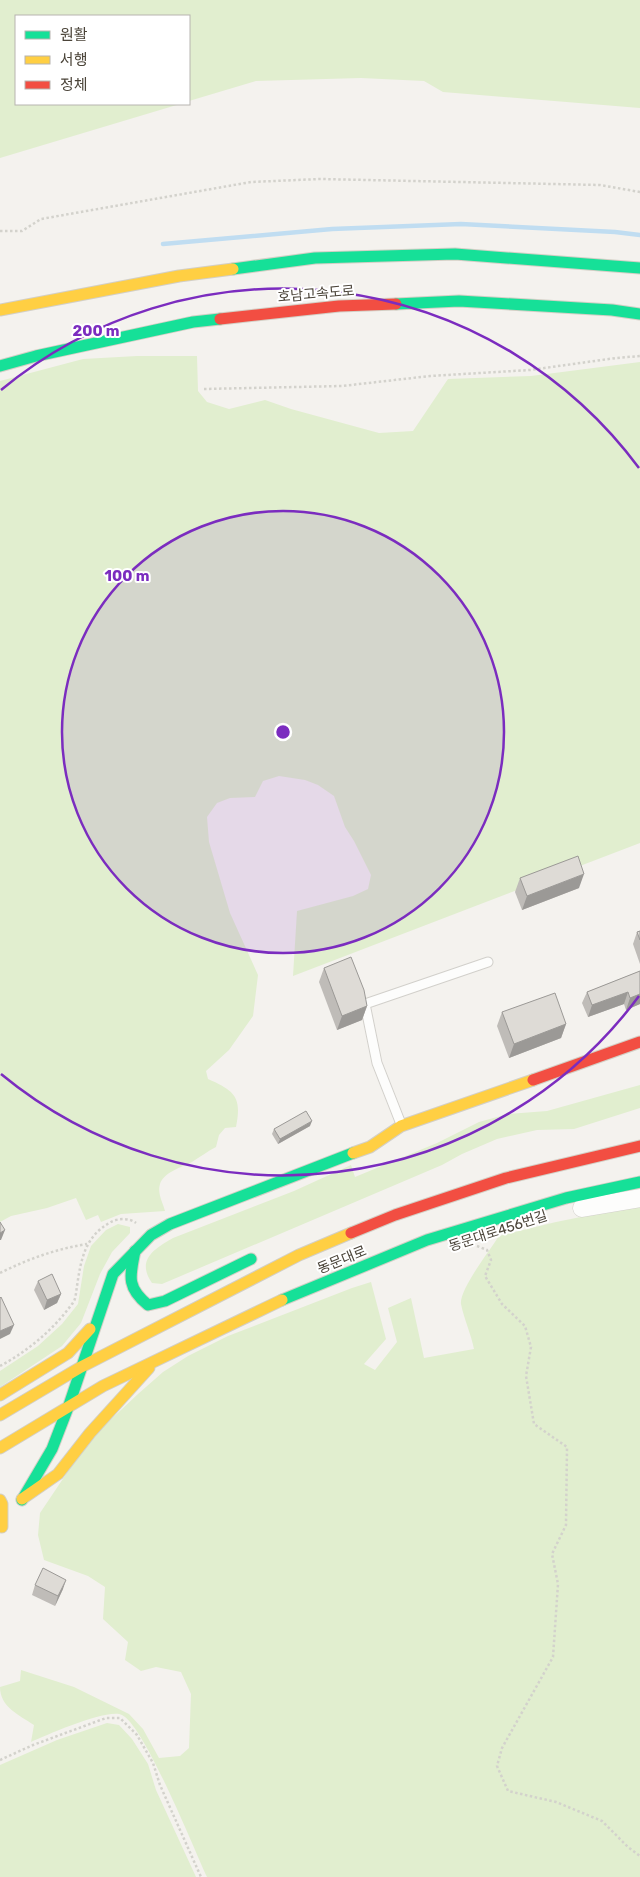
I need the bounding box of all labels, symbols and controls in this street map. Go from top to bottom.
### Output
legend [15,15,190,105]
text: 원활 [60,26,88,44]
text: 서행 [60,51,88,69]
text: 정체 [60,76,88,94]
street label: 호남고속도로 [277,282,355,306]
text: 200 m [72,322,120,340]
text: 100 m [105,567,149,585]
centre of rings [274,723,292,741]
street label: 동문대로456번길 [447,1207,549,1255]
street label: 동문대로 [315,1242,369,1278]

